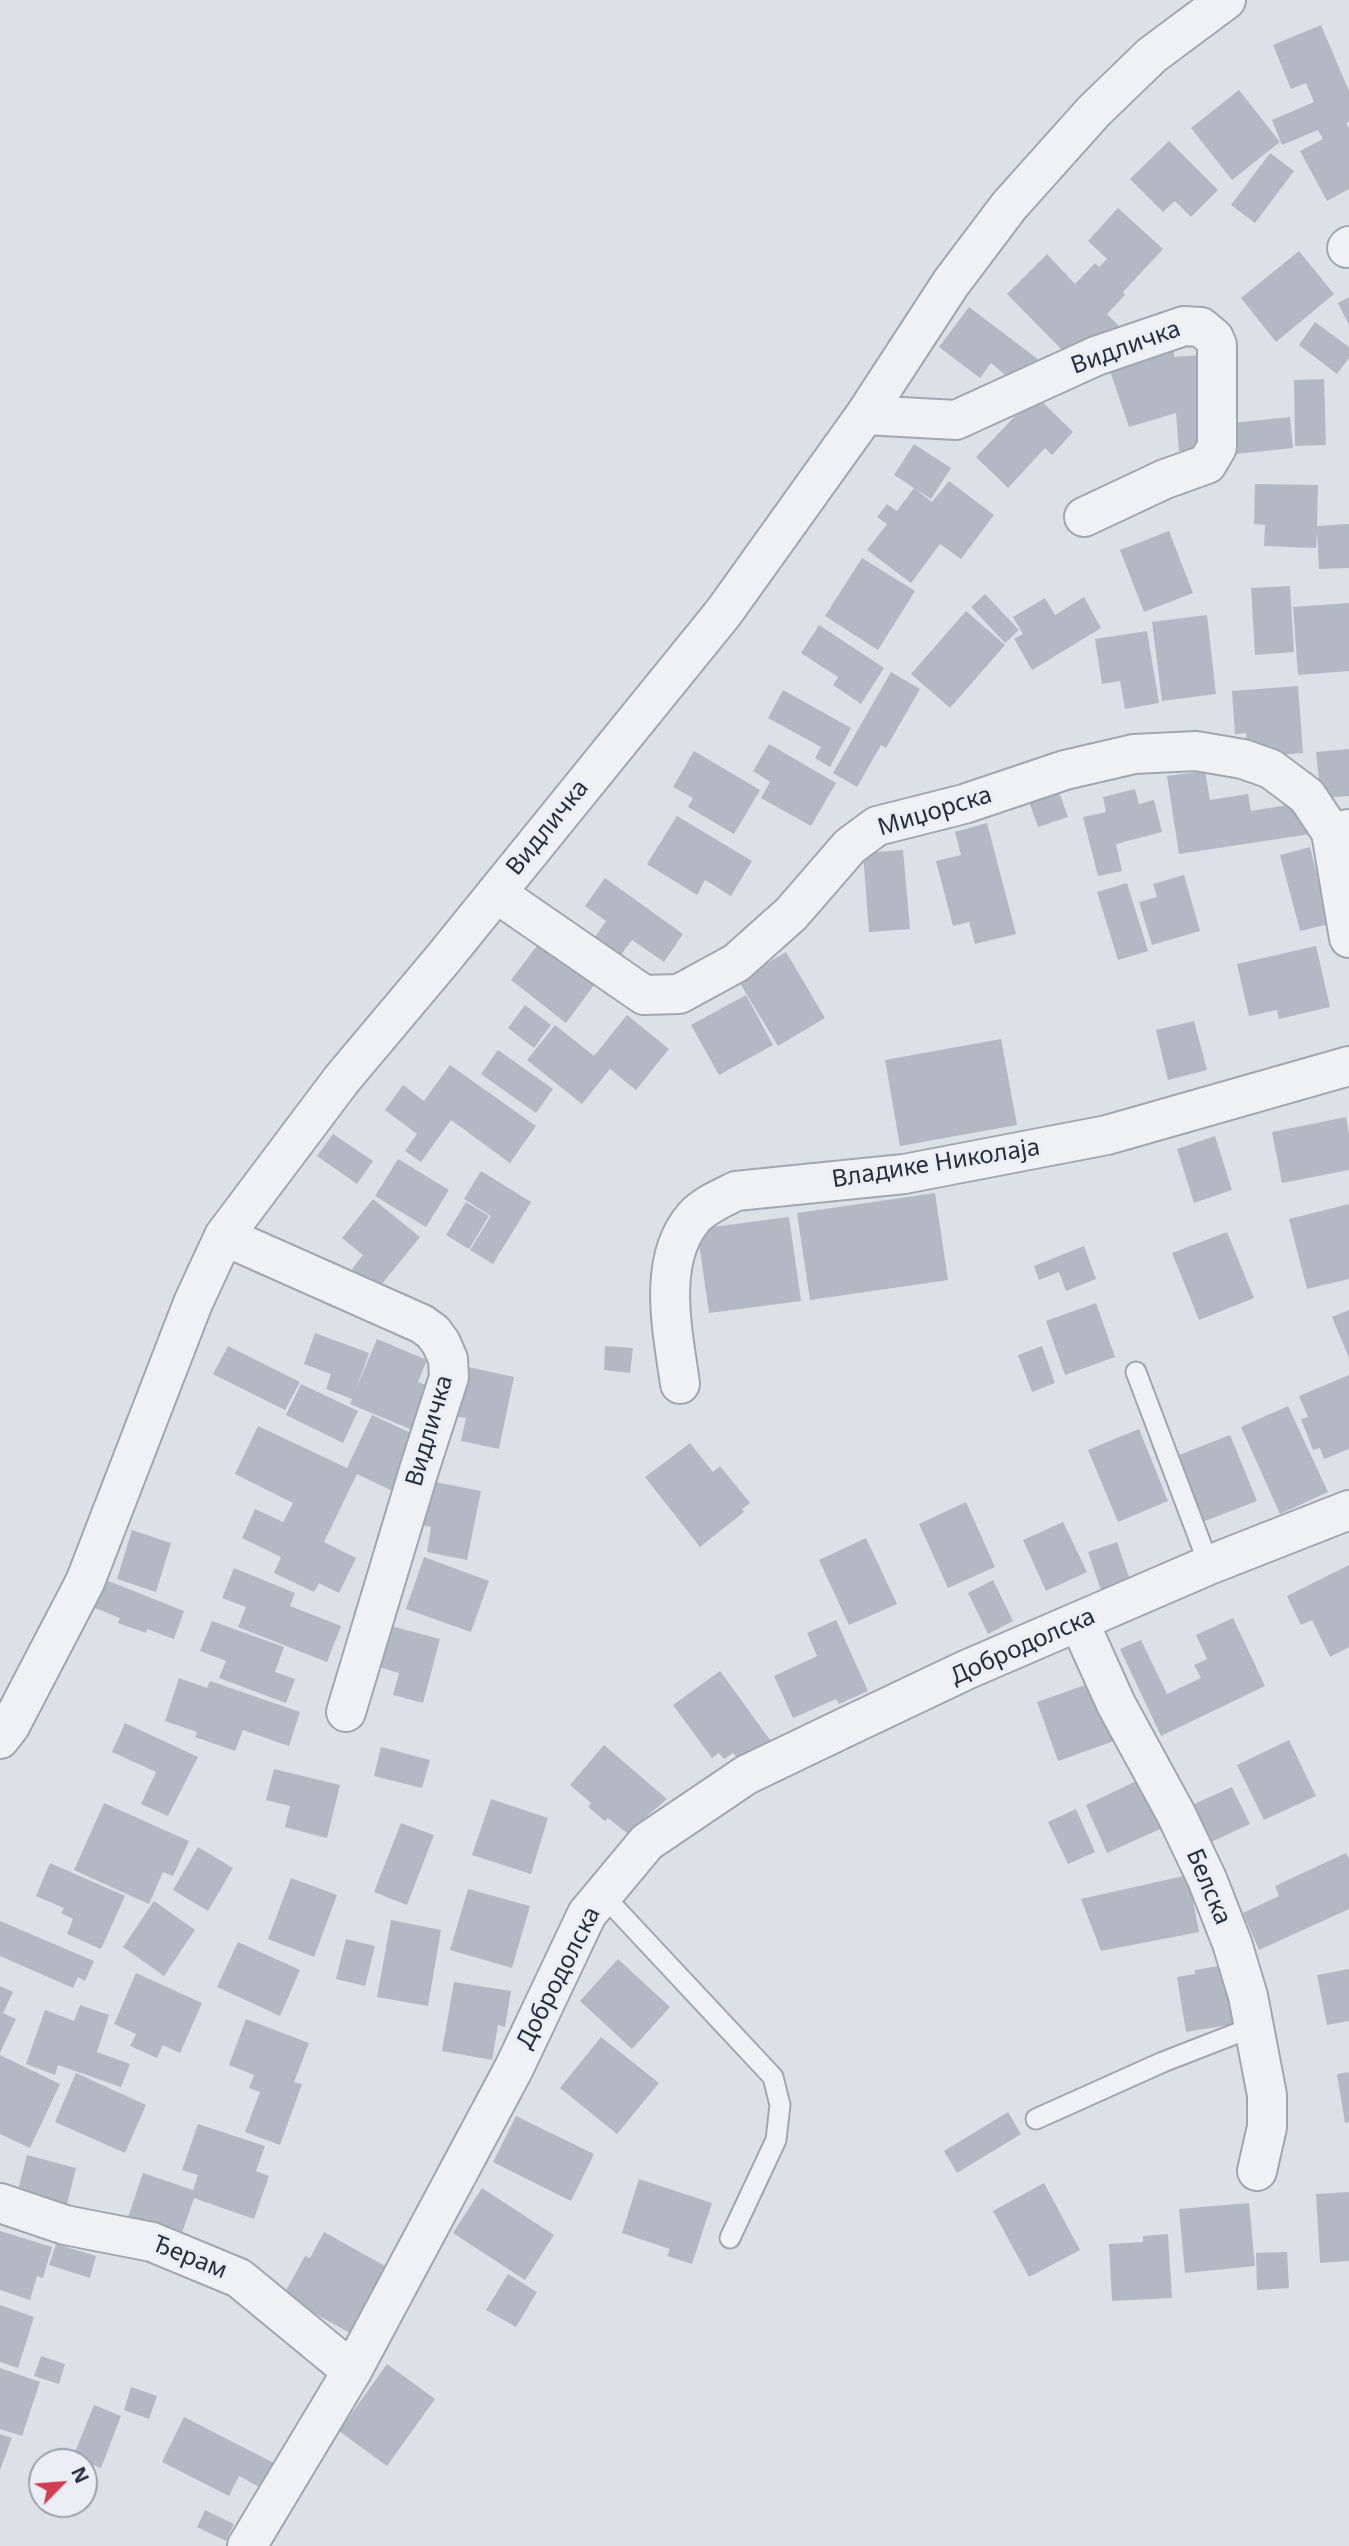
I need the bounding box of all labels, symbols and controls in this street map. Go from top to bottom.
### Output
street label: Видличка [1067,315,1185,381]
street label: Видличка [501,774,595,882]
street label: Миџорска [875,781,995,843]
street label: Владике Николаја [830,1133,1042,1195]
street label: Видличка [400,1372,460,1490]
street label: Добродолска [946,1602,1100,1692]
street label: Белска [1179,1845,1237,1929]
street label: Добродолска [511,1902,607,2054]
street label: Ђерам [149,2230,231,2286]
north arrow [28,2448,98,2518]
text: N [65,2462,95,2487]

